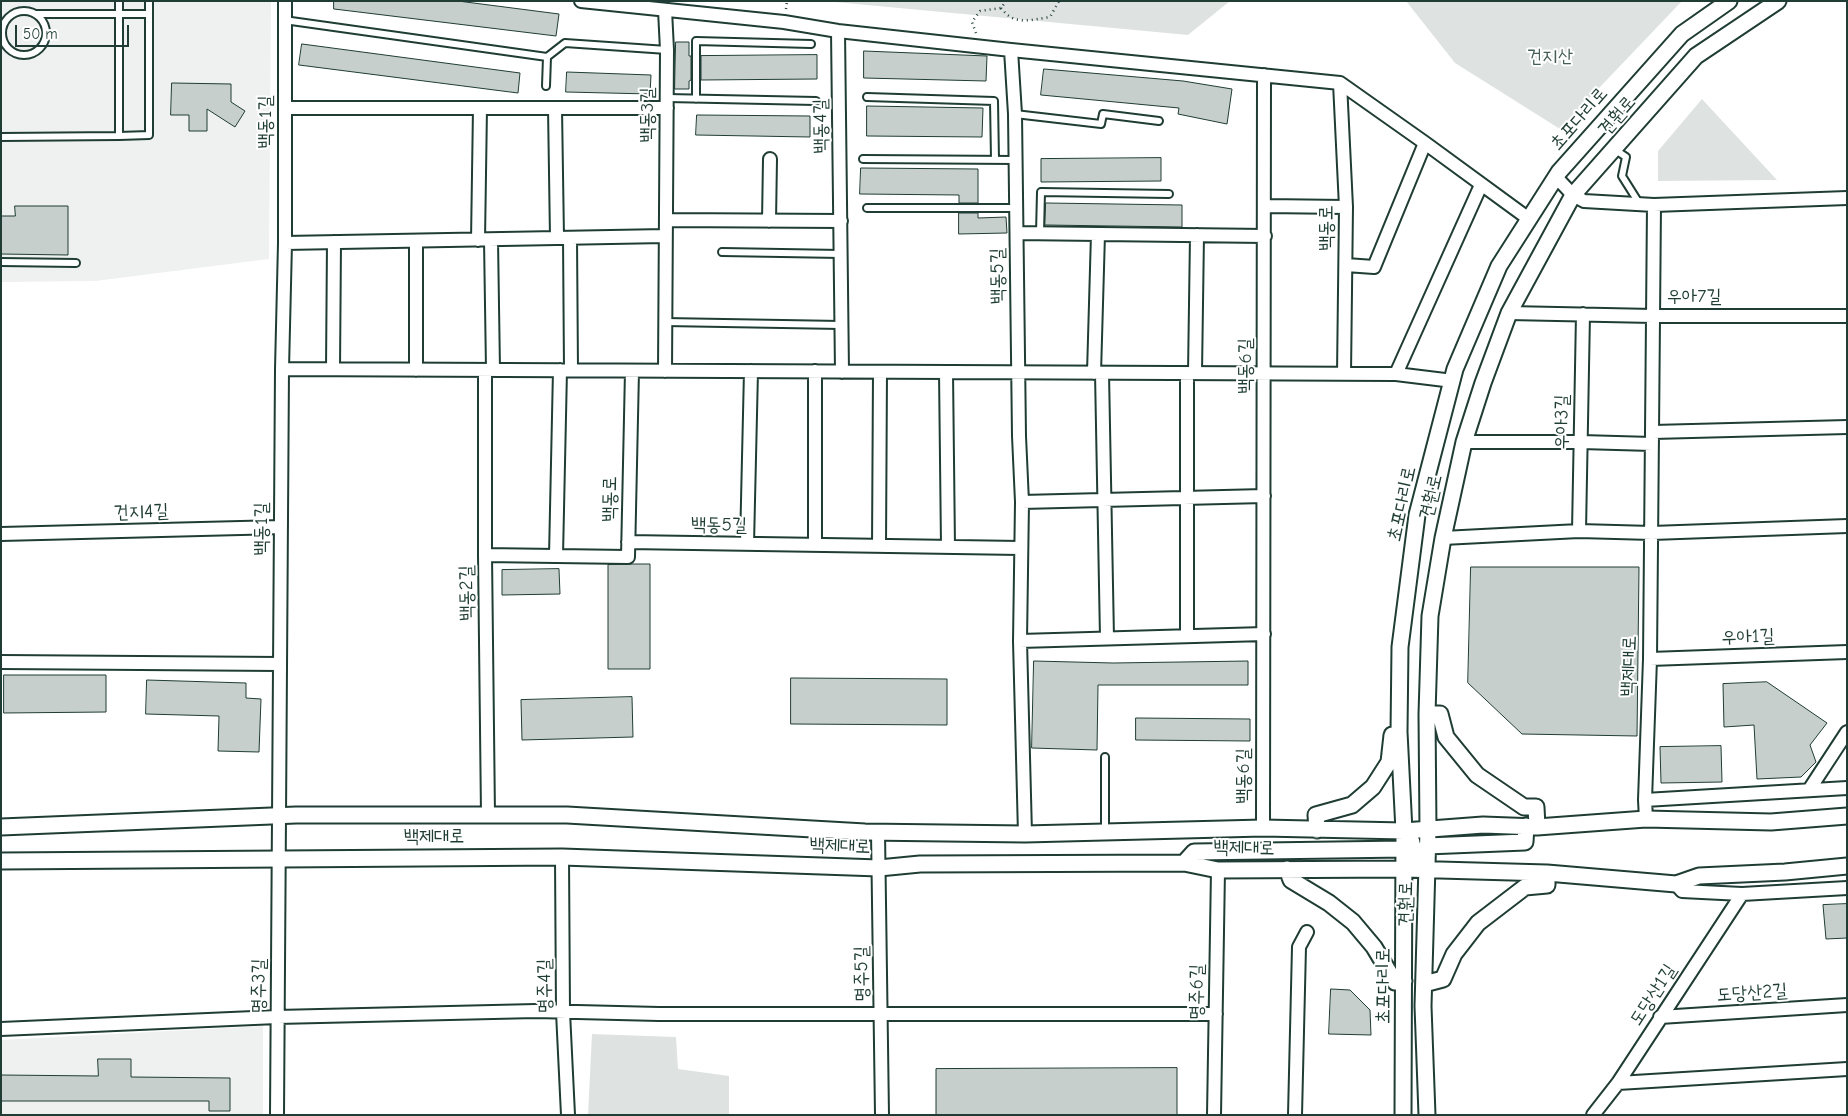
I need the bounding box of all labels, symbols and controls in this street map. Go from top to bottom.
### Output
scale bar [18,15,131,47]
text: 50 m [23,25,58,43]
park label: 건지산 [1527,46,1573,68]
street label: 초포다리로 [1545,83,1613,155]
street label: 백동3길 [637,87,659,143]
street label: 견훤로 [1593,91,1641,141]
street label: 백동1길 [255,95,277,149]
street label: 백동4길 [809,98,833,154]
street label: 백동로 [1316,205,1338,251]
street label: 백동5길 [986,248,1010,304]
street label: 우아7길 [1667,286,1721,308]
street label: 백동6길 [1235,338,1257,394]
street label: 우아3길 [1550,394,1574,450]
street label: 초포다리로 [1383,464,1421,544]
street label: 견훤로 [1415,472,1447,522]
street label: 백동로 [598,476,622,522]
street label: 건지4길 [113,500,169,524]
street label: 백동1길 [251,502,273,556]
street label: 백동5길 [691,513,747,537]
street label: 백동2길 [455,565,479,621]
street label: 우아1길 [1721,625,1775,649]
street label: 백제대로 [1617,635,1641,697]
street label: 백동6길 [1233,748,1255,804]
street label: 백제대로 [403,826,465,848]
street label: 백제대로 [809,834,871,858]
street label: 백제대로 [1213,836,1275,860]
street label: 견훤로 [1394,881,1418,927]
street label: 명주5길 [850,946,874,1002]
street label: 초포다리로 [1373,948,1395,1024]
street label: 명주3길 [247,958,271,1014]
street label: 명주4길 [533,958,557,1014]
street label: 도당산1길 [1625,960,1681,1030]
street label: 명주6길 [1185,964,1209,1020]
street label: 도당산2길 [1716,979,1788,1007]

